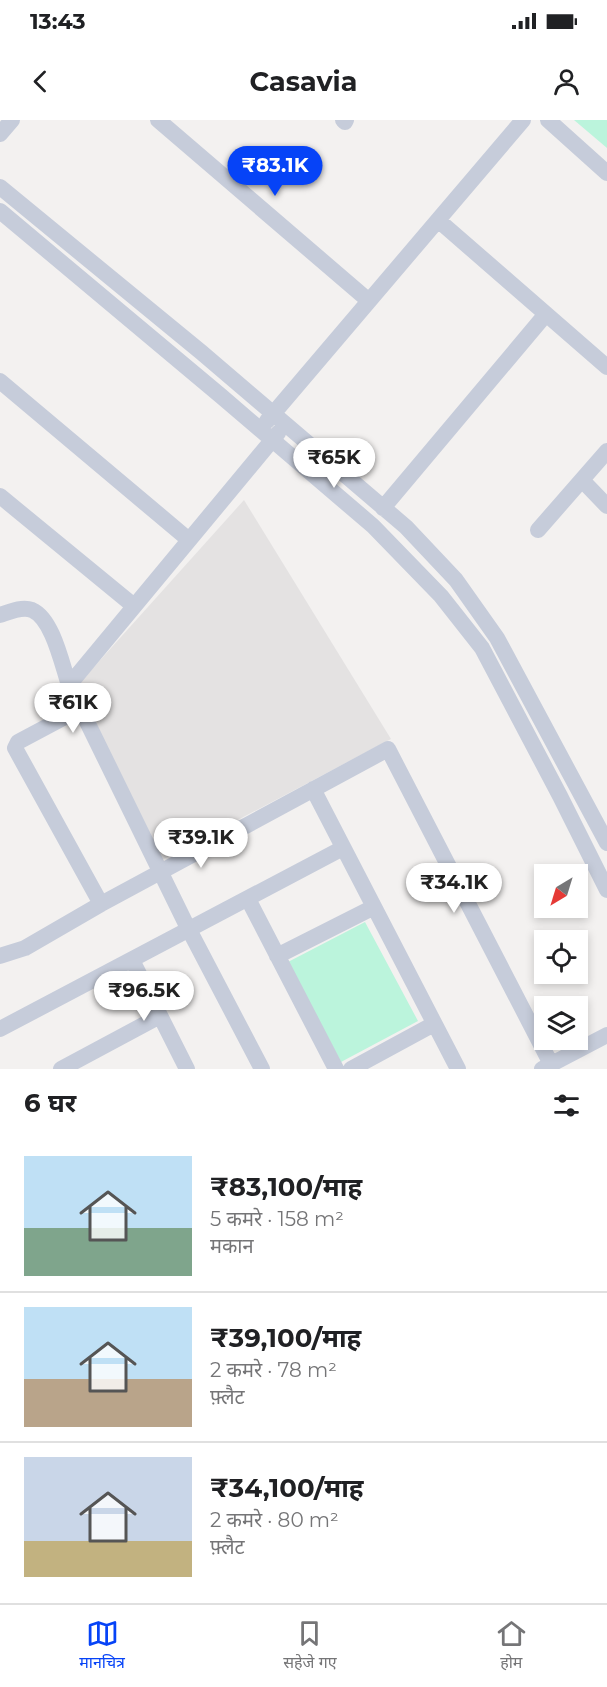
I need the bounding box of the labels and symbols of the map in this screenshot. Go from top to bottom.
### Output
pin: ₹83.1K [226,146,324,197]
pin: ₹65K [298,438,370,489]
pin: ₹61K [37,683,109,734]
pin: ₹39.1K [152,818,250,869]
pin: ₹34.1K [405,863,503,914]
north arrow [534,864,588,918]
pin: ₹96.5K [95,971,193,1022]

